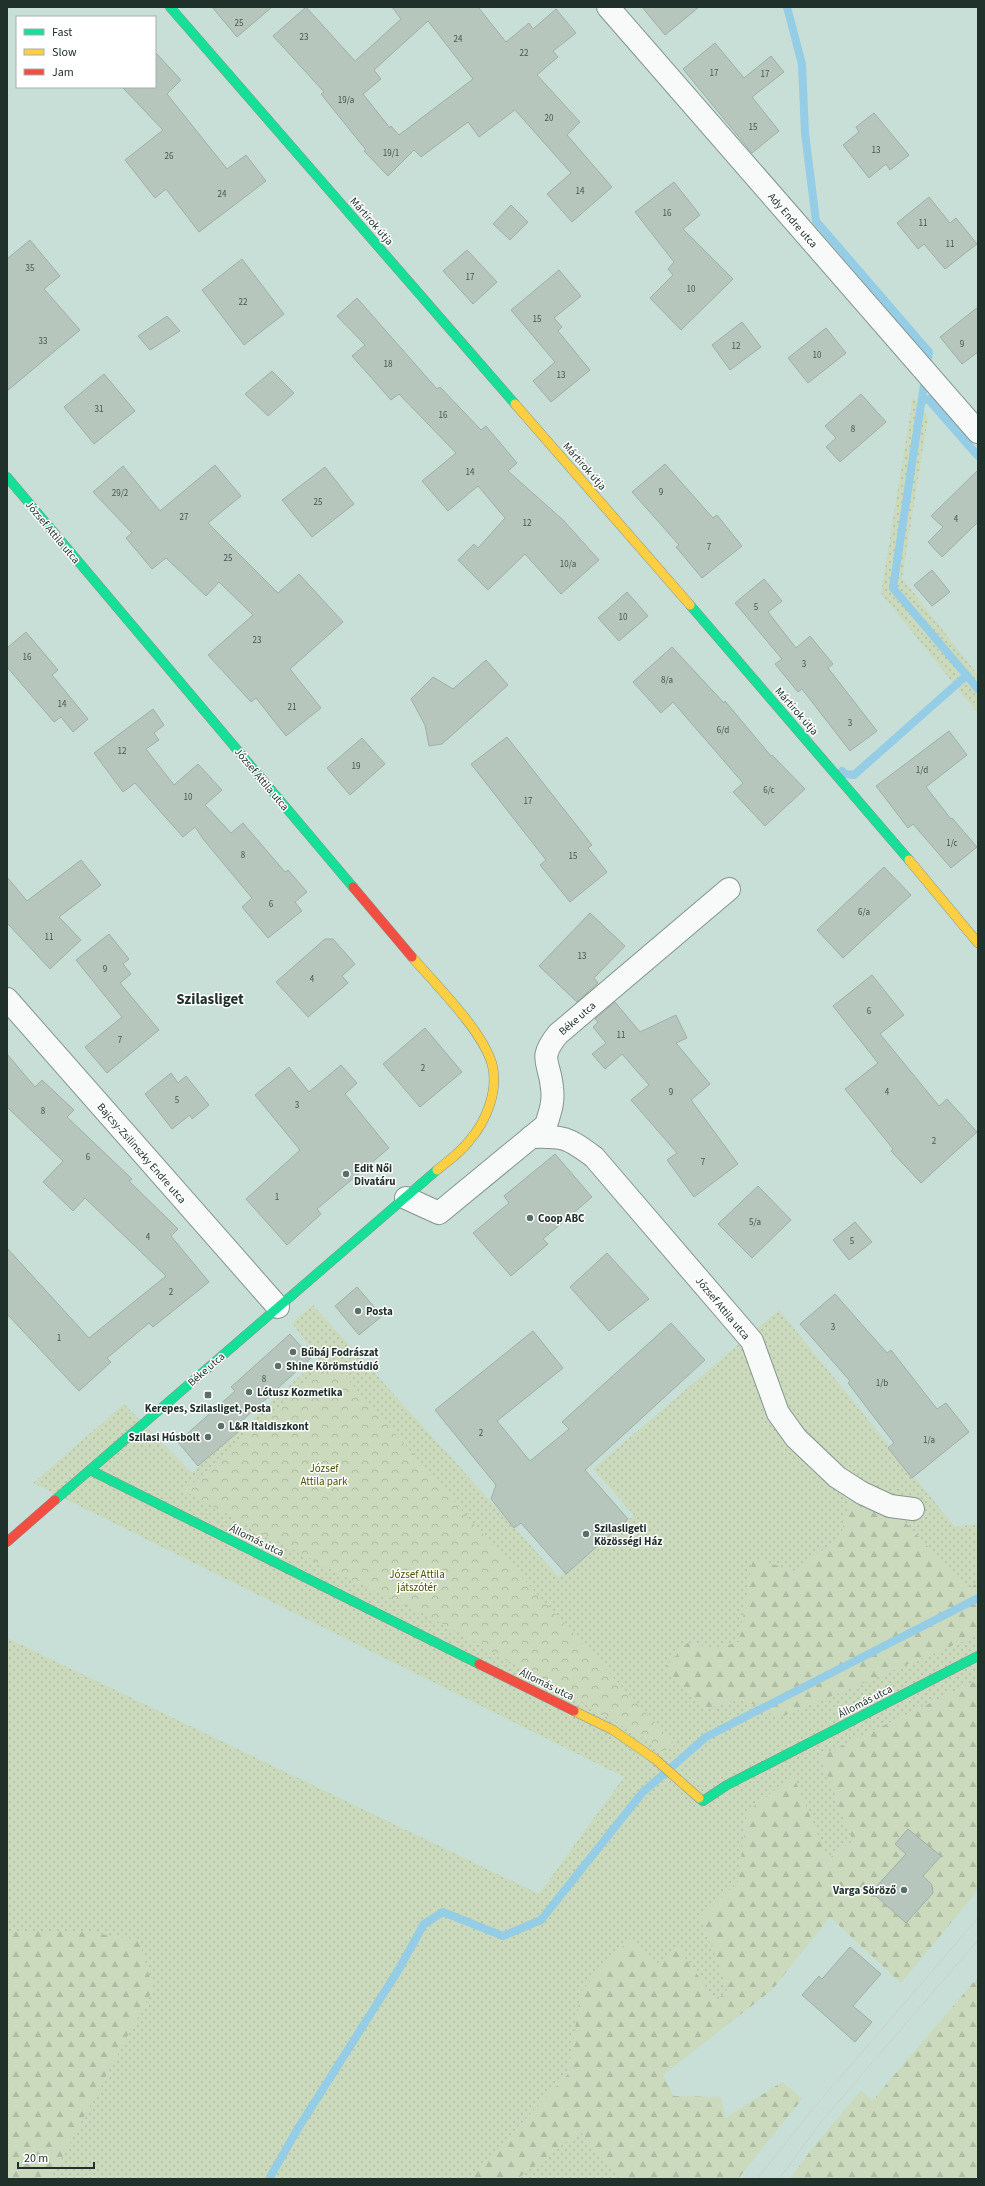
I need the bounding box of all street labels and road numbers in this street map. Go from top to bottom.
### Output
street label: Ady Endre utca [764,189,821,251]
street label: Mártírok útja [347,194,397,249]
street label: Mártírok útja [560,439,610,494]
street label: József Attila utca [22,498,83,567]
street label: Mártírok útja [772,684,822,739]
street label: József Attila utca [231,745,292,814]
street label: Béke utca [555,998,599,1039]
street label: Bajcsy-Zsilinszky Endre utca [94,1100,190,1207]
street label: József Attila utca [692,1274,753,1343]
street label: Béke utca [184,1349,228,1390]
street label: Állomás utca [227,1521,287,1560]
street label: Állomás utca [517,1665,577,1704]
street label: Állomás utca [836,1681,895,1722]

